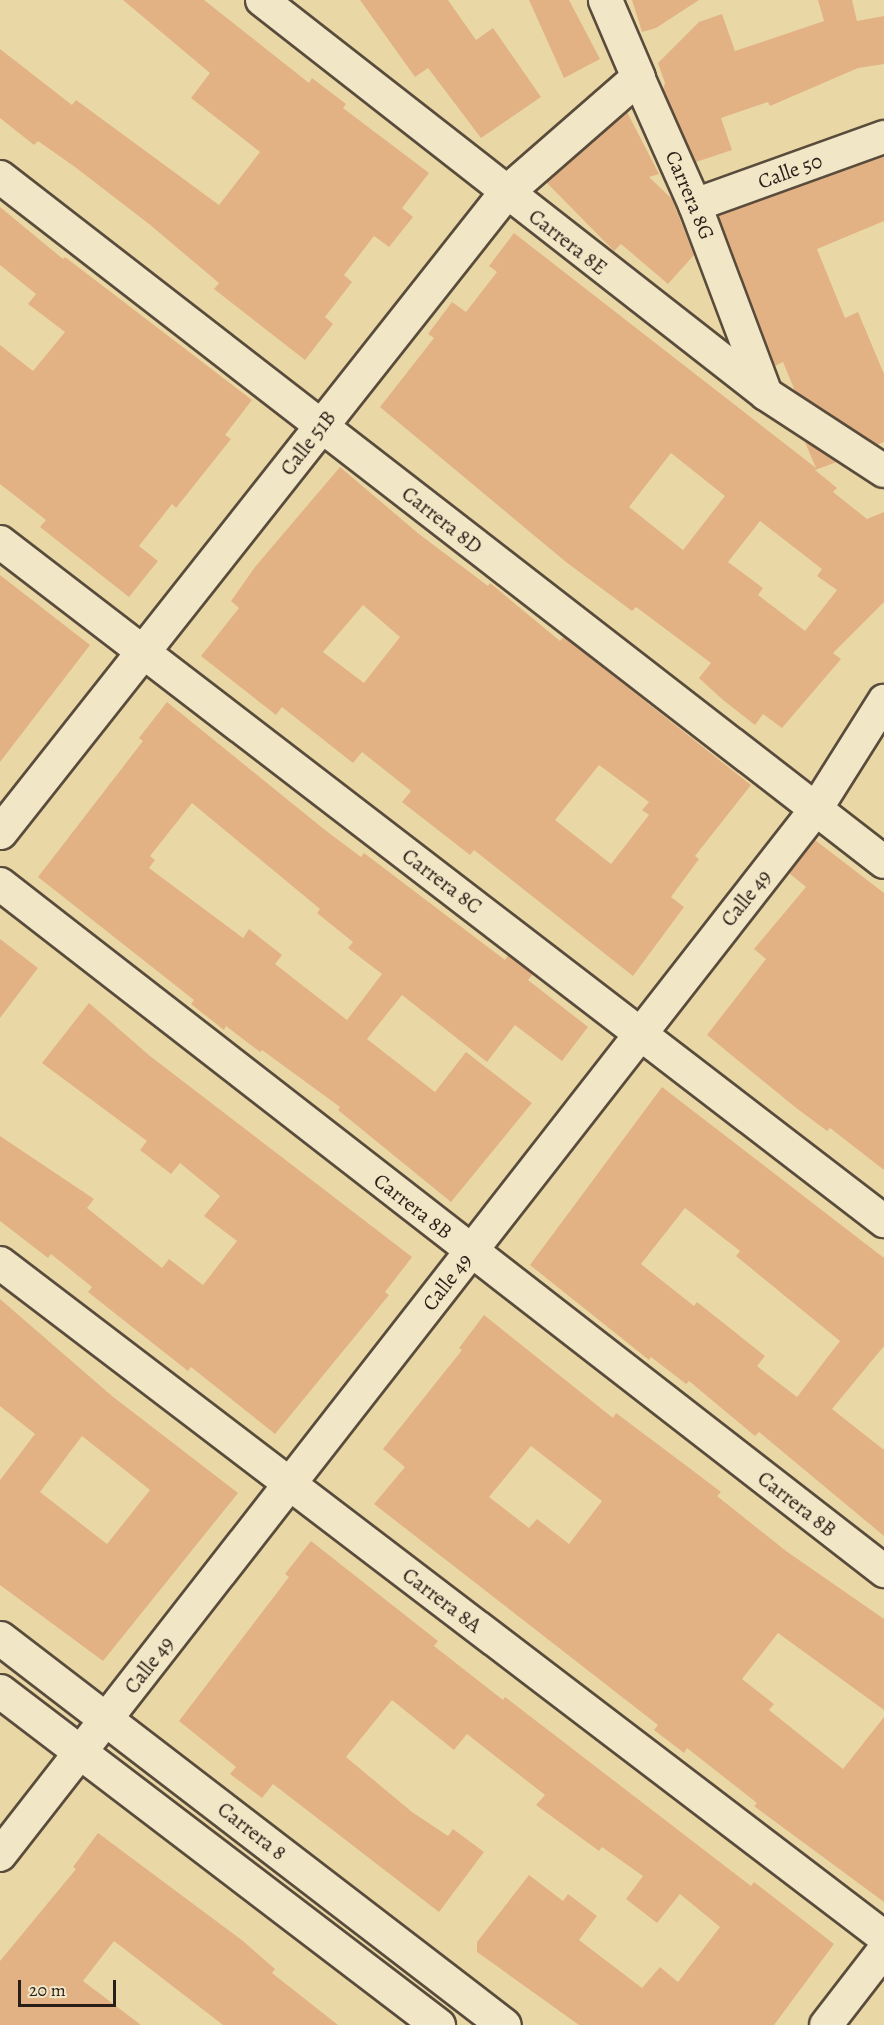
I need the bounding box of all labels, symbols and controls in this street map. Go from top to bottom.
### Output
street label: Carrera 8G [660,147,720,243]
street label: Calle 50 [754,148,826,194]
street label: Carrera 8E [524,204,612,280]
street label: Calle 51B [275,405,341,481]
street label: Carrera 8D [397,481,487,559]
street label: Carrera 8C [397,843,487,919]
street label: Calle 49 [715,864,777,932]
street label: Carrera 8B [369,1168,457,1244]
street label: Calle 49 [417,1248,477,1316]
street label: Carrera 8B [753,1466,841,1542]
street label: Carrera 8A [398,1562,486,1638]
street label: Calle 49 [119,1631,179,1699]
street label: Carrera 8 [213,1796,291,1866]
scale bar [21,1968,118,2006]
text: 20 m [29,1978,66,2002]

